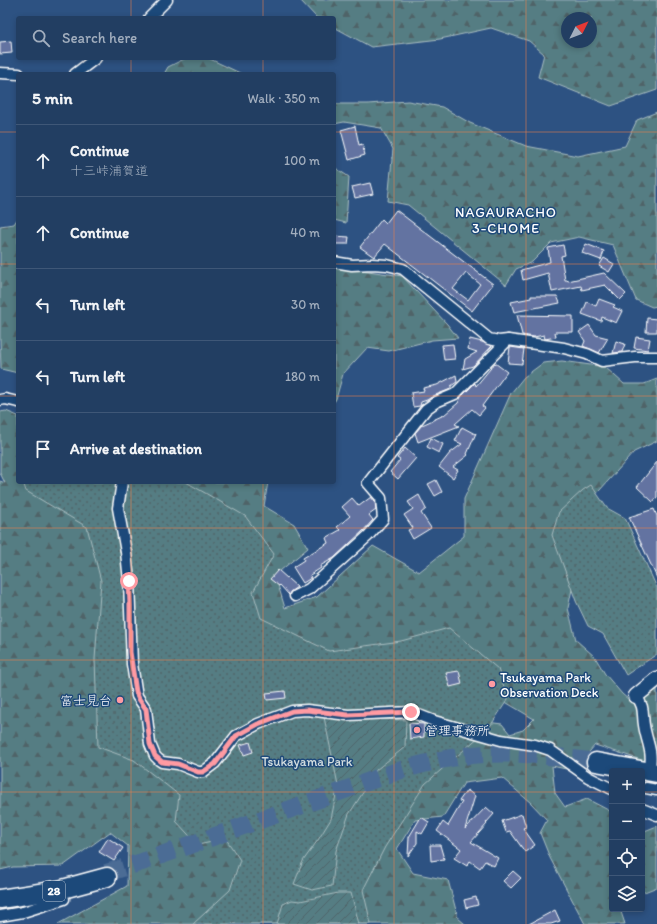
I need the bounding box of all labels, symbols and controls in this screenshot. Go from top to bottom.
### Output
north arrow [561,12,597,48]
search box [16,16,336,60]
icon: search [30,27,52,49]
text: Search here [62,29,137,47]
text: 5 min [32,88,72,108]
text: Walk · 350 m [248,91,320,106]
text: Continue [70,142,129,160]
icon: ahead [32,150,54,172]
text: 100 m [284,153,320,168]
text: 十三峠浦賀道 [70,163,148,178]
district label: NAGAURACHO 3-CHOME [455,204,557,237]
icon: ahead [32,222,54,244]
text: Continue [70,224,129,242]
text: 40 m [290,225,320,240]
icon: left [32,294,54,316]
text: Turn left [70,296,125,314]
text: 30 m [291,297,320,312]
icon: left [32,366,54,388]
text: Turn left [70,368,125,386]
text: 180 m [285,369,320,384]
icon: arrive [32,438,54,460]
text: Arrive at destination [70,440,202,458]
route start [120,572,138,590]
place label: Tsukayama Park Observation Deck [500,670,599,700]
marker: Tsukayama Park Observation Deck [487,679,497,689]
place label: 富士見台 [60,693,112,708]
marker: 富士見台 [115,695,125,705]
route end [402,703,420,721]
place label: 管理事務所 [425,723,490,738]
marker: 管理事務所 [412,725,422,735]
park label: Tsukayama Park [261,754,353,769]
map controls [609,768,645,912]
button: + [609,768,645,804]
button: − [609,804,645,840]
button: locate [609,840,645,876]
button: layers [609,876,645,912]
road number: 28 [43,881,65,901]

